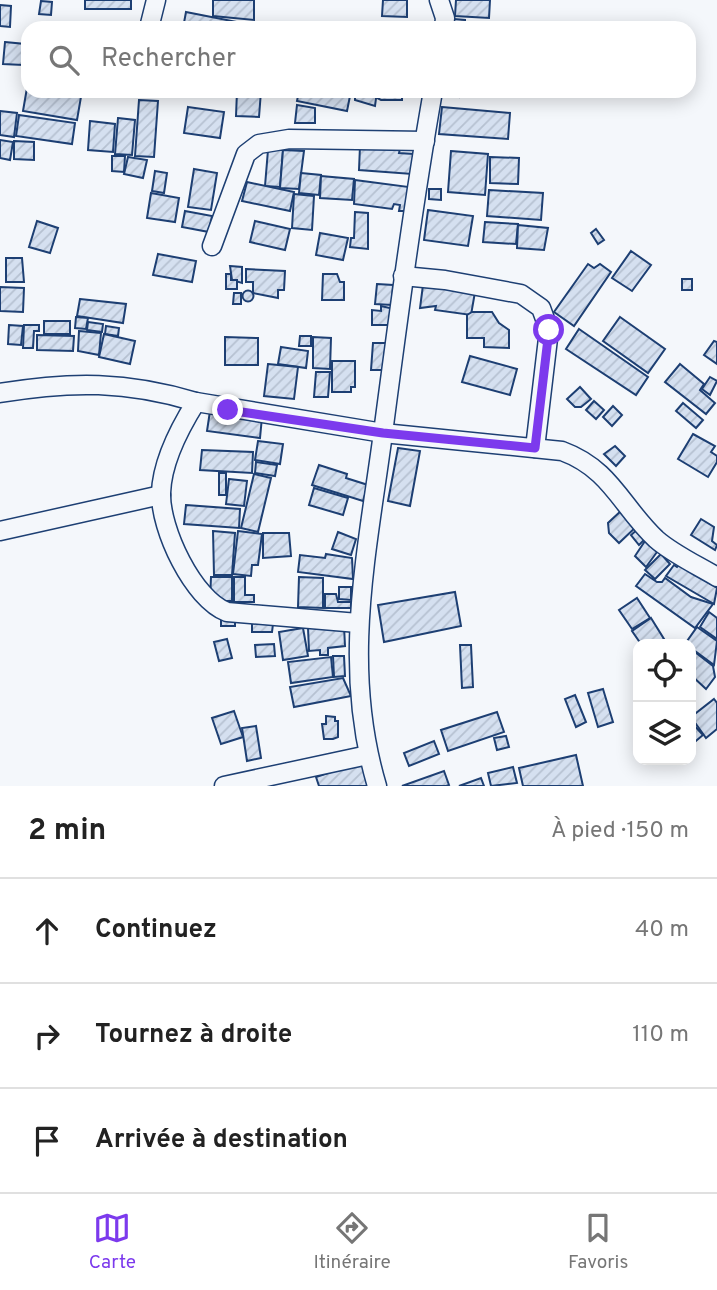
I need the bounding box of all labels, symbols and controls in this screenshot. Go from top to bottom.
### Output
search box [21,21,696,98]
icon: search [45,41,83,79]
text: Rechercher [101,43,236,76]
route start [533,314,564,345]
route end [212,394,243,425]
map controls [633,639,696,765]
button: locate [633,639,696,702]
button: layers [633,702,696,765]
text: 2 min [28,813,106,850]
text: À pied · 150 m [551,817,689,846]
icon: ahead [28,912,66,950]
text: Continuez [95,914,217,947]
text: 40 m [635,916,689,945]
icon: right [28,1017,66,1055]
text: Tournez à droite [95,1019,292,1052]
text: 110 m [632,1021,689,1050]
icon: arrive [28,1122,66,1160]
text: Arrivée à destination [95,1124,348,1157]
tab: Carte [89,1209,136,1275]
tab: Itinéraire [313,1209,391,1275]
tab: Favoris [568,1209,628,1275]

